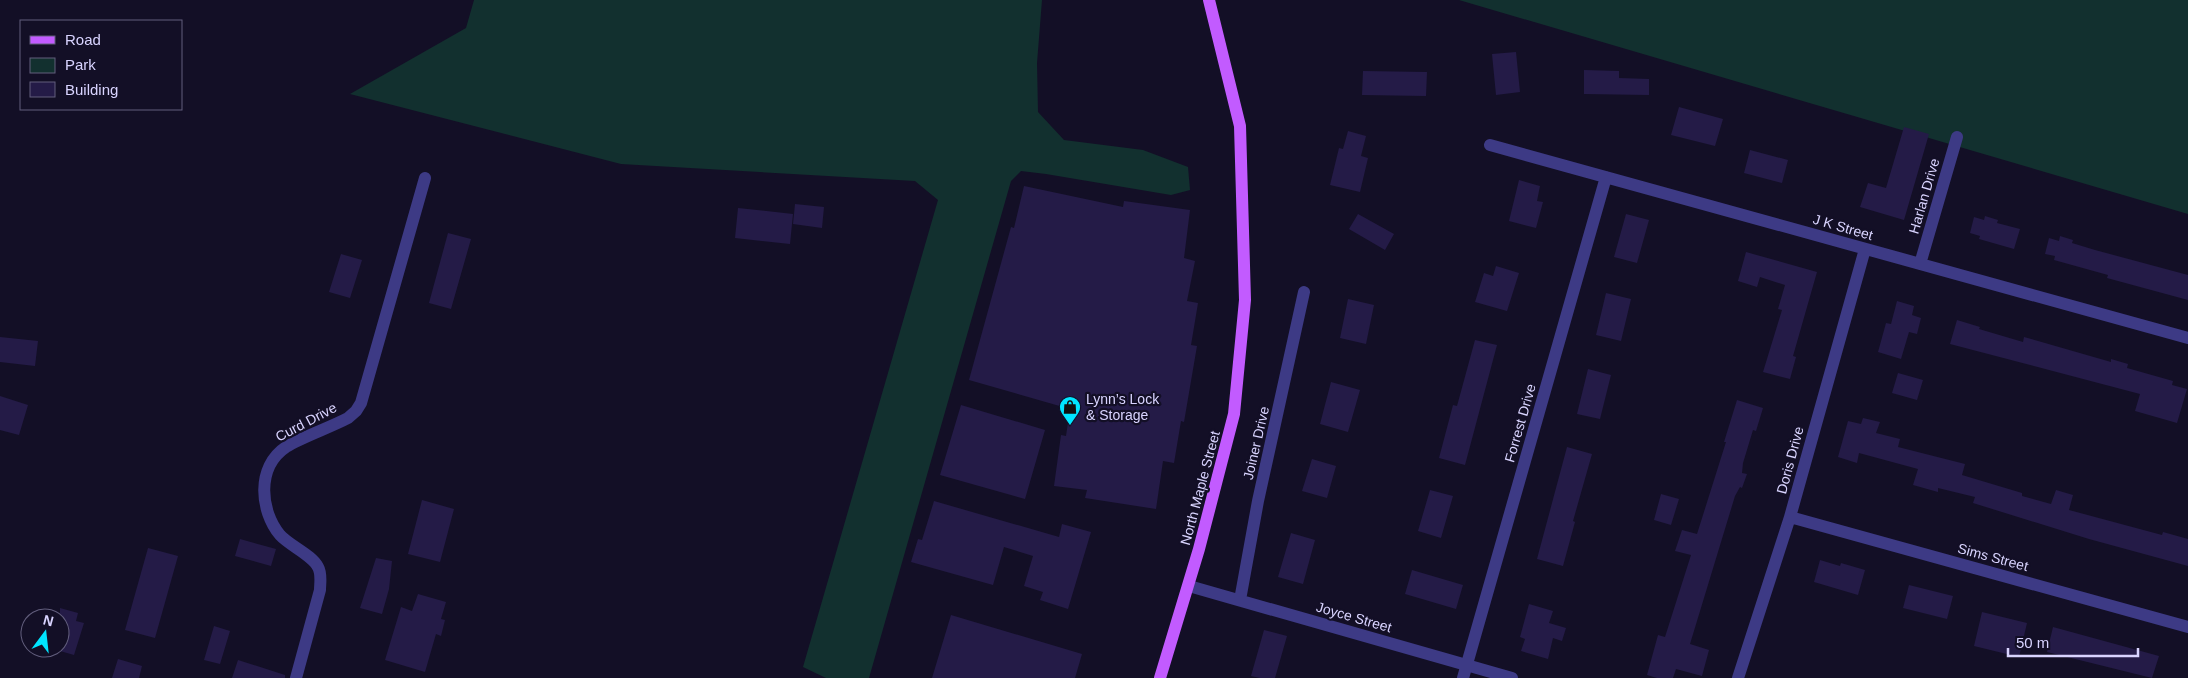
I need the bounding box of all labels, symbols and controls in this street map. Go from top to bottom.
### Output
legend [20,20,182,110]
text: Road [65,31,101,48]
text: Park [65,56,96,73]
text: Building [65,81,118,98]
street label: Harlan Drive [1906,156,1942,236]
street label: J K Street [1811,211,1875,243]
street label: Forrest Drive [1501,382,1539,464]
place label: Lynn’s Lock & Storage [1086,391,1160,423]
shop icon: Lynn’s Lock & Storage [1058,395,1082,426]
street label: Curd Drive [273,399,339,445]
street label: Joiner Drive [1240,405,1272,481]
street label: Doris Drive [1773,424,1807,496]
street label: North Maple Street [1177,429,1223,547]
street label: Sims Street [1956,540,2030,574]
street label: Joyce Street [1314,599,1394,635]
north arrow [20,608,70,658]
text: N [41,611,55,629]
scale bar [2008,626,2138,658]
text: 50 m [2016,634,2049,651]

